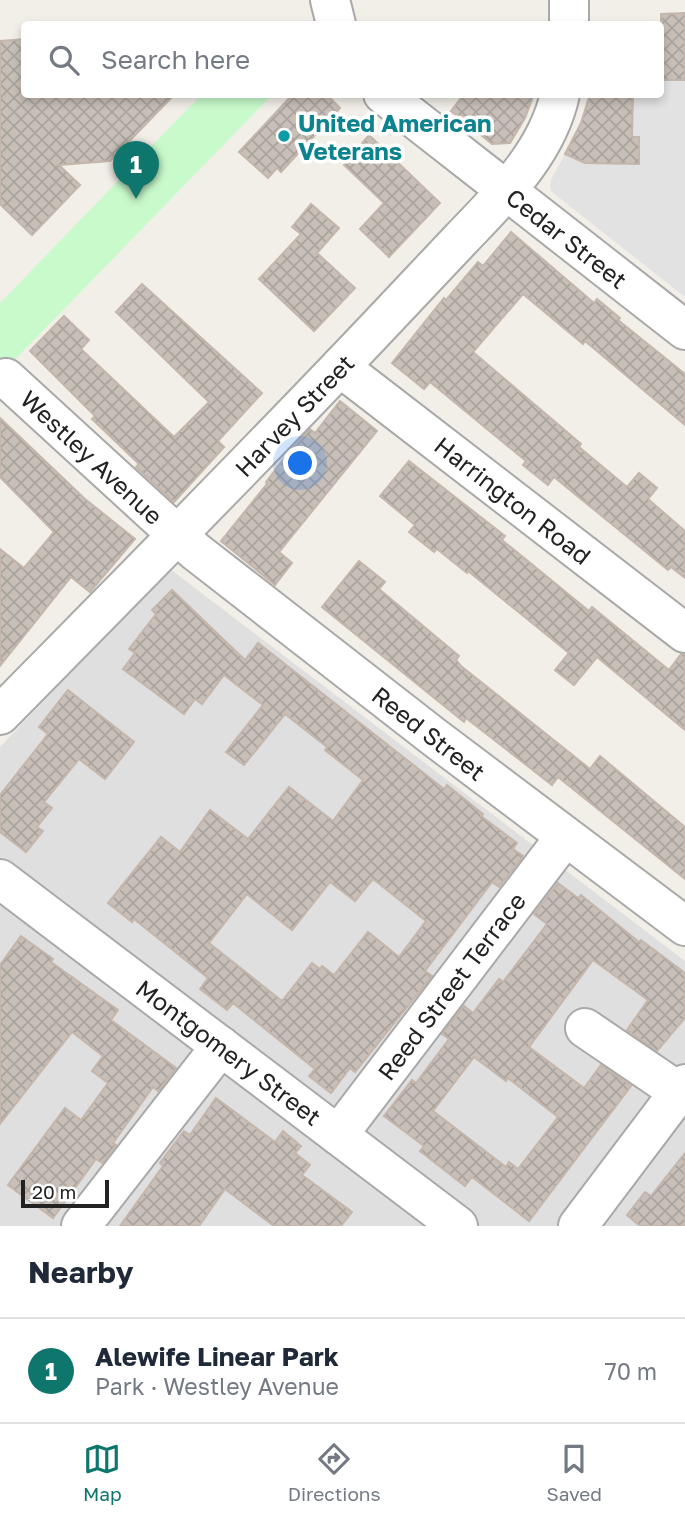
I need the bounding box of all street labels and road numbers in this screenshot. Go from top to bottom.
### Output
street label: Cedar Street [501,182,633,294]
street label: Harvey Street [228,348,360,482]
street label: Westley Avenue [15,384,169,530]
street label: Harrington Road [429,430,597,570]
street label: Reed Street [367,680,491,786]
street label: Reed Street Terrace [371,886,531,1086]
street label: Montgomery Street [131,973,327,1131]

